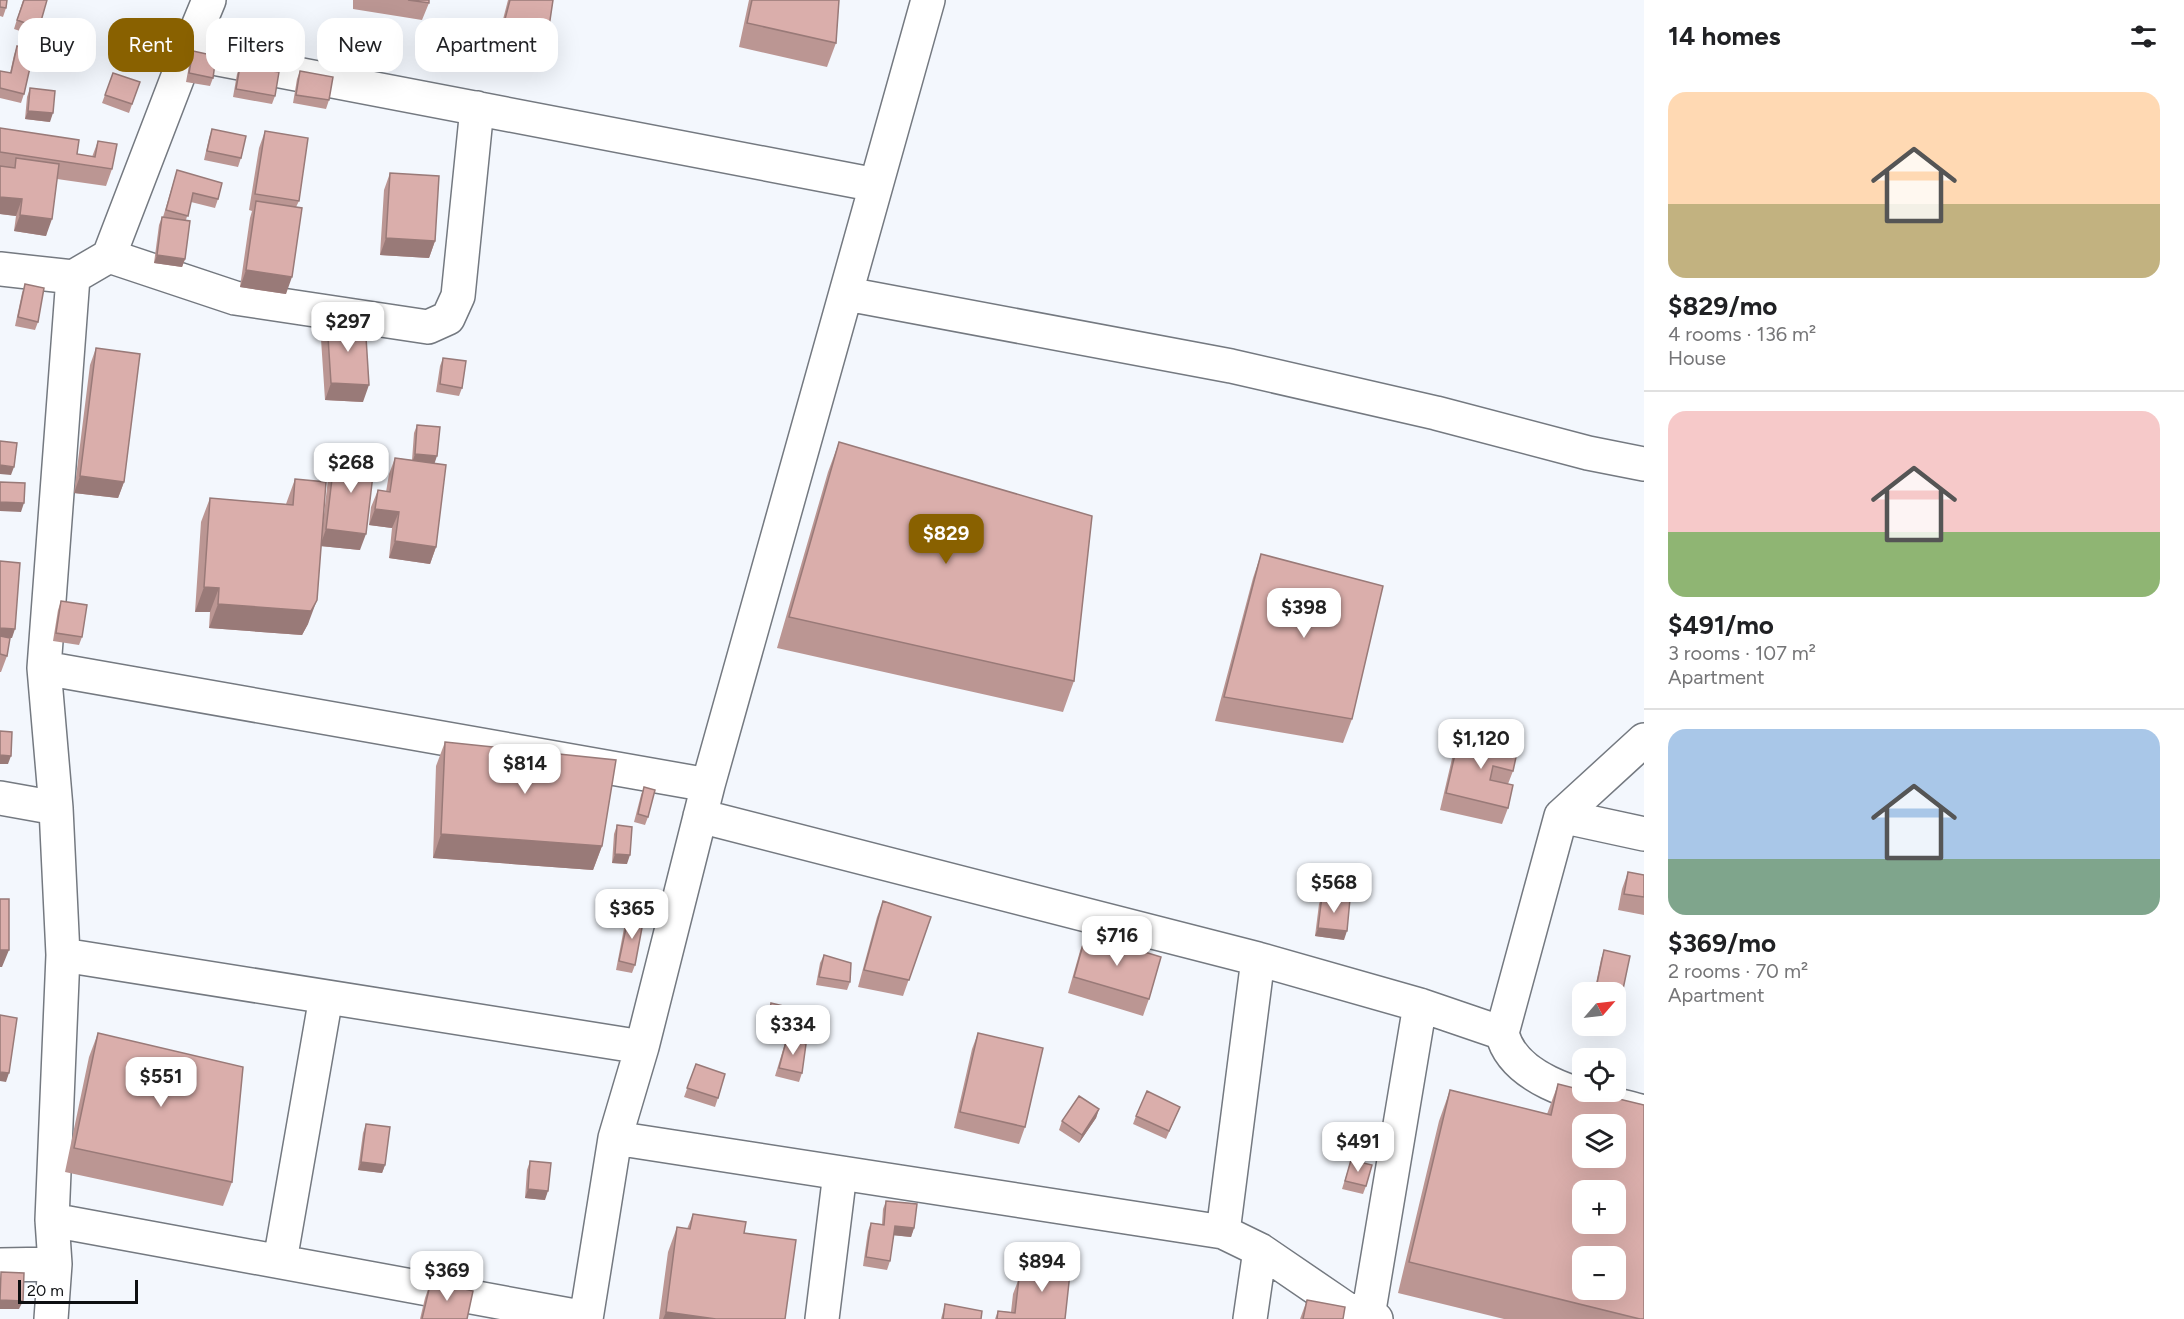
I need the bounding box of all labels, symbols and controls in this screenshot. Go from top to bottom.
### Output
chip: Buy [18,18,96,72]
chip: Rent [108,18,194,72]
chip: Filters [206,18,305,72]
chip: New [317,18,403,72]
chip: Apartment [415,18,558,72]
text: 14 homes [1668,20,1781,52]
icon: filters [2127,20,2160,53]
icon: home [1860,131,1968,239]
text: $829/mo [1668,290,1777,322]
pin: $297 [312,302,384,353]
text: $297 [325,309,371,333]
text: 4 rooms · 136 m² [1668,322,1816,346]
text: House [1668,346,1726,370]
pin: $268 [315,443,387,494]
text: $268 [328,450,374,474]
icon: home [1860,450,1968,558]
pin: $829 [910,514,982,565]
text: $829 [923,521,969,545]
pin: $398 [1268,588,1340,639]
text: $398 [1281,595,1327,619]
text: $491/mo [1668,609,1774,641]
text: 3 rooms · 107 m² [1668,641,1816,665]
text: Apartment [1668,665,1765,689]
pin: $1,120 [1432,719,1530,770]
text: $1,120 [1452,726,1510,750]
pin: $814 [489,744,561,795]
text: $814 [503,751,547,775]
icon: home [1860,768,1968,876]
pin: $568 [1298,863,1370,914]
text: $568 [1311,870,1357,894]
pin: $365 [596,889,668,940]
text: $365 [609,896,655,920]
pin: $716 [1081,916,1153,967]
text: $716 [1096,923,1138,947]
text: $369/mo [1668,927,1776,959]
text: 2 rooms · 70 m² [1668,959,1808,983]
north arrow [1572,982,1626,1036]
map controls [1572,982,1626,1300]
text: Apartment [1668,983,1765,1007]
pin: $334 [757,1005,829,1056]
text: $334 [770,1012,816,1036]
button: locate [1572,1048,1626,1102]
pin: $551 [125,1057,197,1108]
text: $551 [140,1064,182,1088]
button: layers [1572,1114,1626,1168]
pin: $491 [1322,1122,1394,1173]
text: $491 [1336,1129,1380,1153]
button: + [1572,1180,1626,1234]
pin: $894 [1006,1242,1078,1293]
button: − [1572,1246,1626,1300]
text: $894 [1018,1249,1066,1273]
pin: $369 [411,1251,483,1302]
text: $369 [424,1258,470,1282]
scale bar [18,1277,138,1304]
text: 20 m [27,1281,64,1300]

